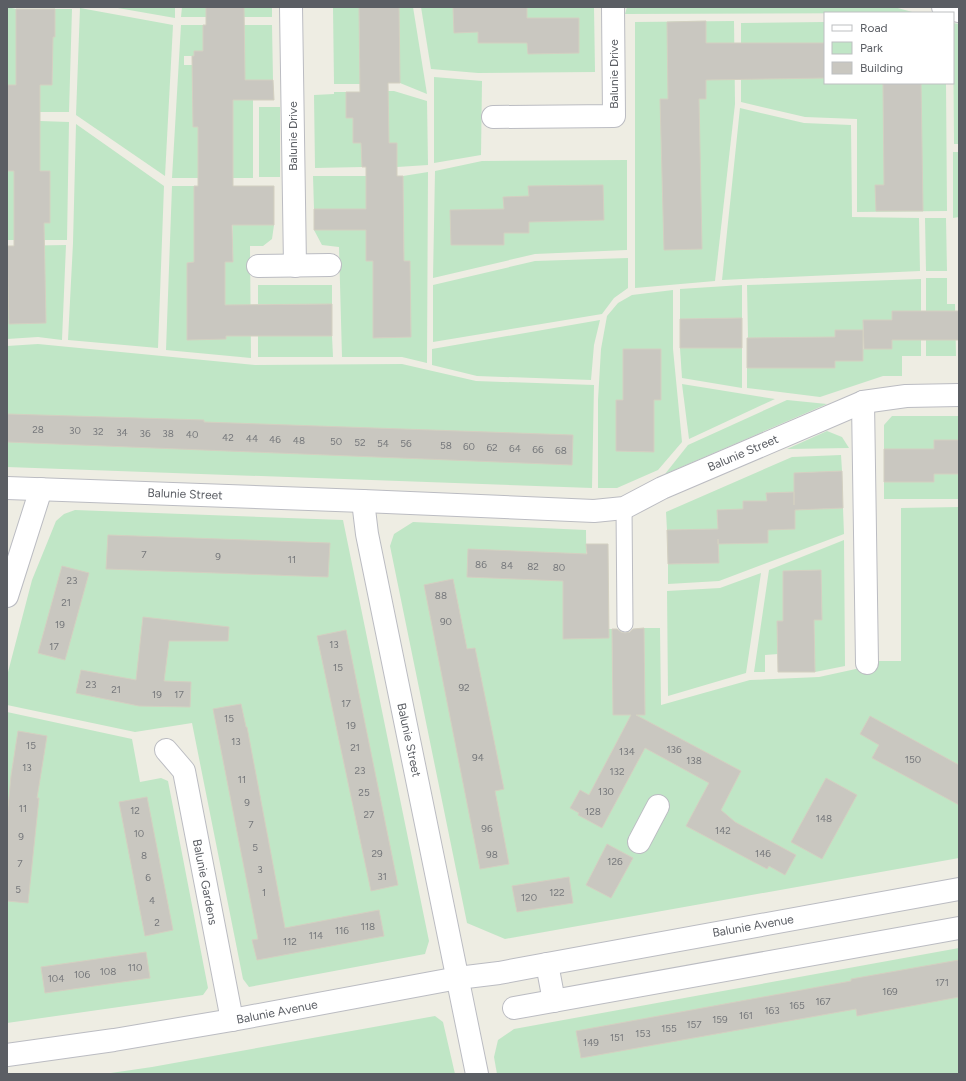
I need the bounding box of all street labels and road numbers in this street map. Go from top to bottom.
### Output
street label: Balunie Drive [607,39,621,109]
street label: Balunie Drive [286,101,300,171]
street label: Balunie Street [706,432,781,474]
street label: Balunie Street [147,486,223,502]
street label: Balunie Street [394,702,424,779]
street label: Balunie Gardens [190,838,220,926]
street label: Balunie Avenue [711,912,795,940]
street label: Balunie Avenue [235,997,319,1027]

